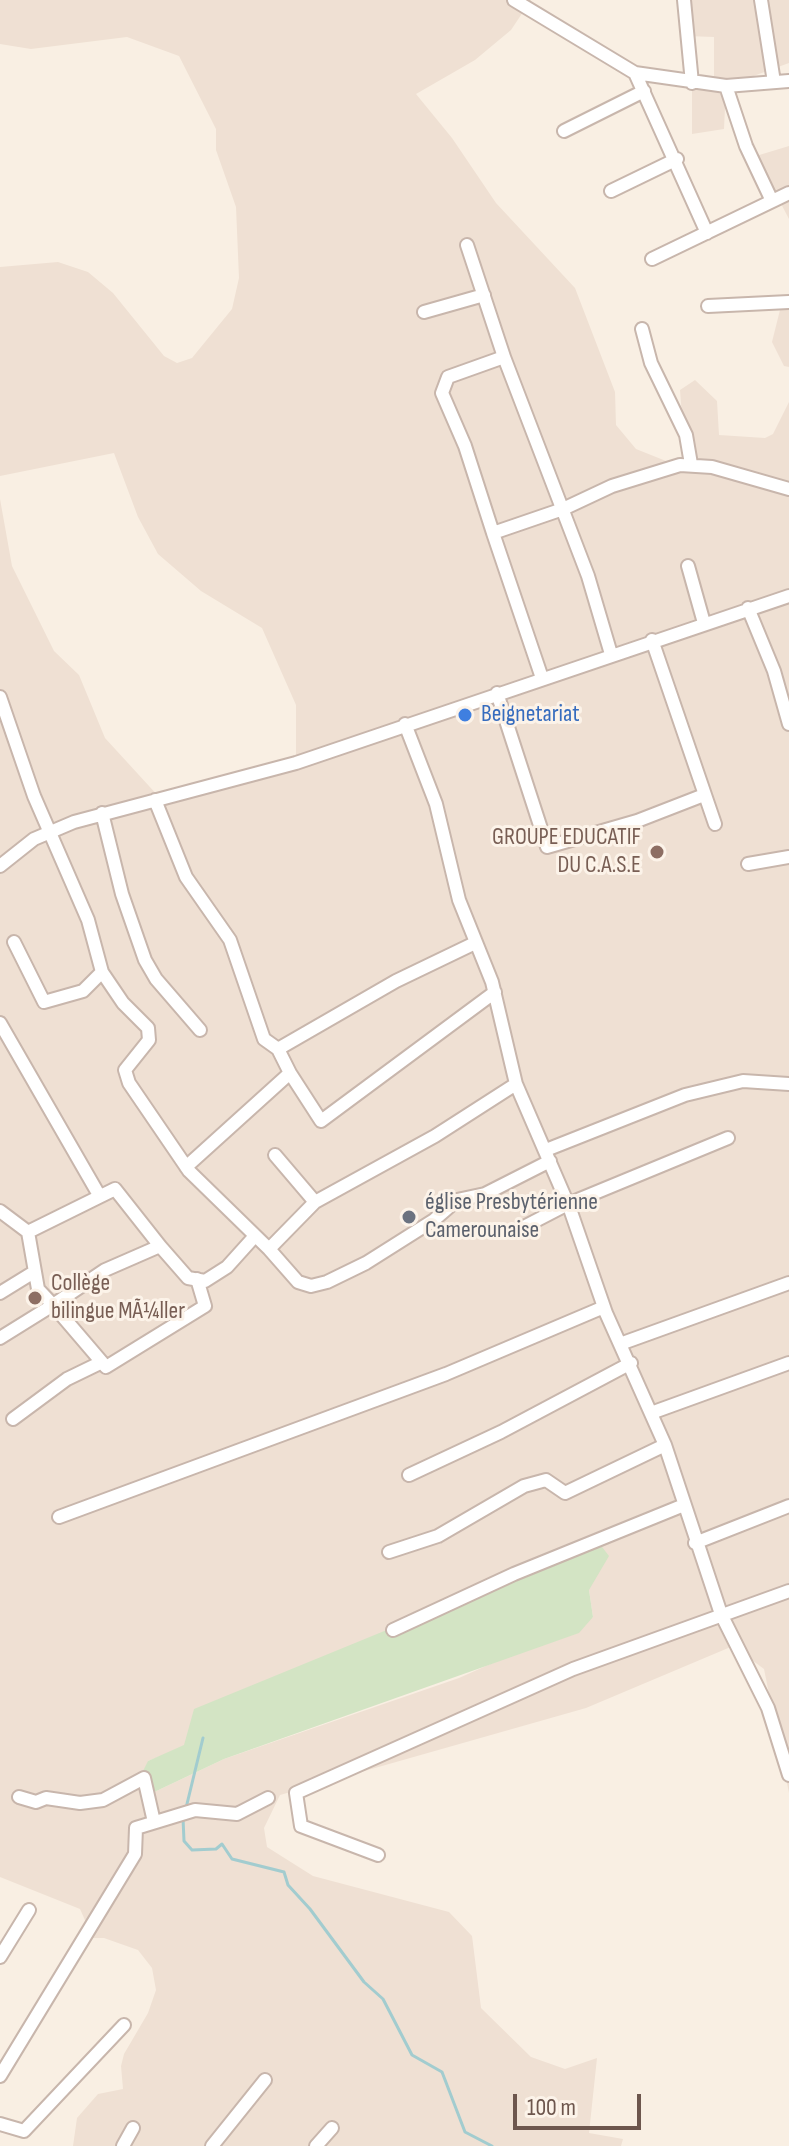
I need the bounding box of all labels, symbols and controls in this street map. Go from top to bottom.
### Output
place label: Beignetariat [481,701,580,729]
marker: Beignetariat [456,706,474,724]
place label: GROUPE EDUCATIF DU C.A.S.E [492,824,641,880]
marker: GROUPE EDUCATIF DU C.A.S.E [648,843,666,861]
place label: église Presbytérienne Camerounaise [425,1189,598,1245]
marker: église Presbytérienne Camerounaise [400,1208,418,1226]
place label: Collège bilingue MÃ¼ller [51,1270,185,1326]
marker: Collège bilingue MÃ¼ller [26,1289,44,1307]
scale bar [517,2078,645,2128]
text: 100 m [527,2093,576,2122]

